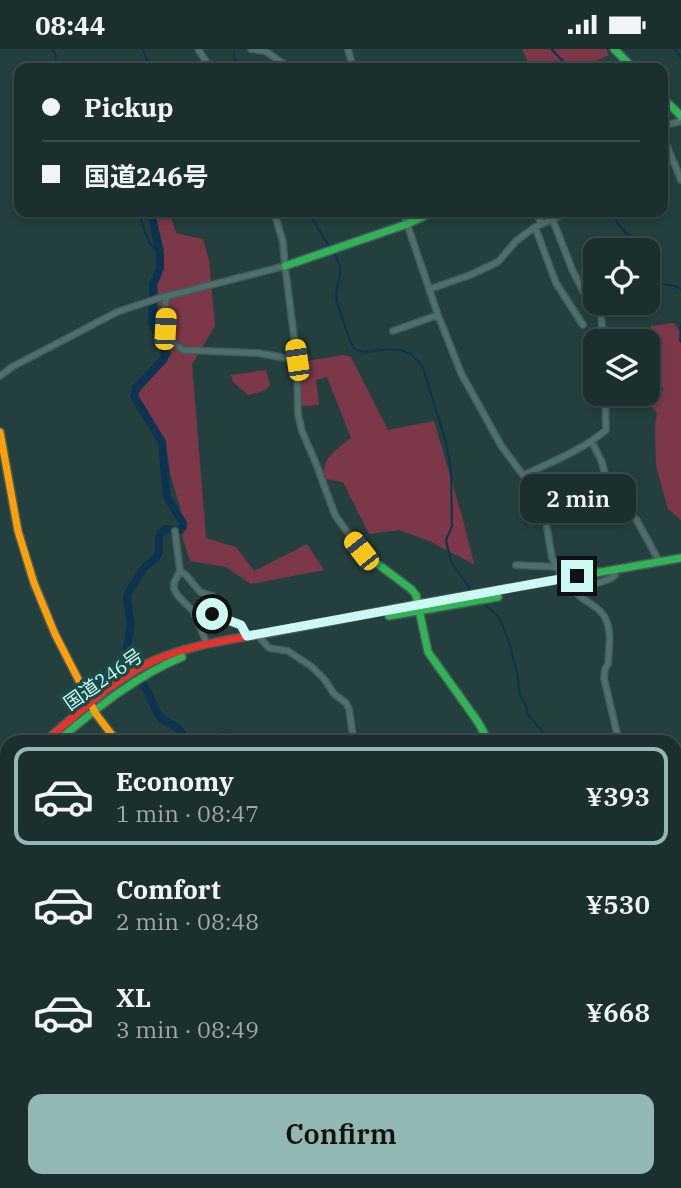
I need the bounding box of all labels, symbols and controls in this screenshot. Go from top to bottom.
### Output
text: 08:44 [35,8,105,42]
text: Pickup [84,90,174,124]
text: 国道246号 [84,159,209,193]
map controls [583,238,660,406]
button: locate [583,238,660,315]
car [154,307,177,351]
button: layers [583,329,660,406]
car [284,338,311,382]
callout: 2 min [519,475,635,524]
text: 2 min [546,483,610,513]
car [340,528,383,574]
route end [561,560,593,592]
route start [196,598,228,630]
street label: 国道246号 [59,643,147,715]
text: Economy [116,764,234,798]
icon: car [32,765,95,828]
text: ¥393 [586,779,650,813]
text: 1 min · 08:47 [116,798,259,828]
text: Comfort [116,872,221,906]
icon: car [32,873,95,936]
text: ¥530 [586,887,650,921]
text: 2 min · 08:48 [116,906,259,936]
text: XL [116,980,151,1014]
icon: car [32,981,95,1044]
text: ¥668 [586,995,650,1029]
text: 3 min · 08:49 [116,1014,259,1044]
button: Confirm [28,1094,654,1174]

